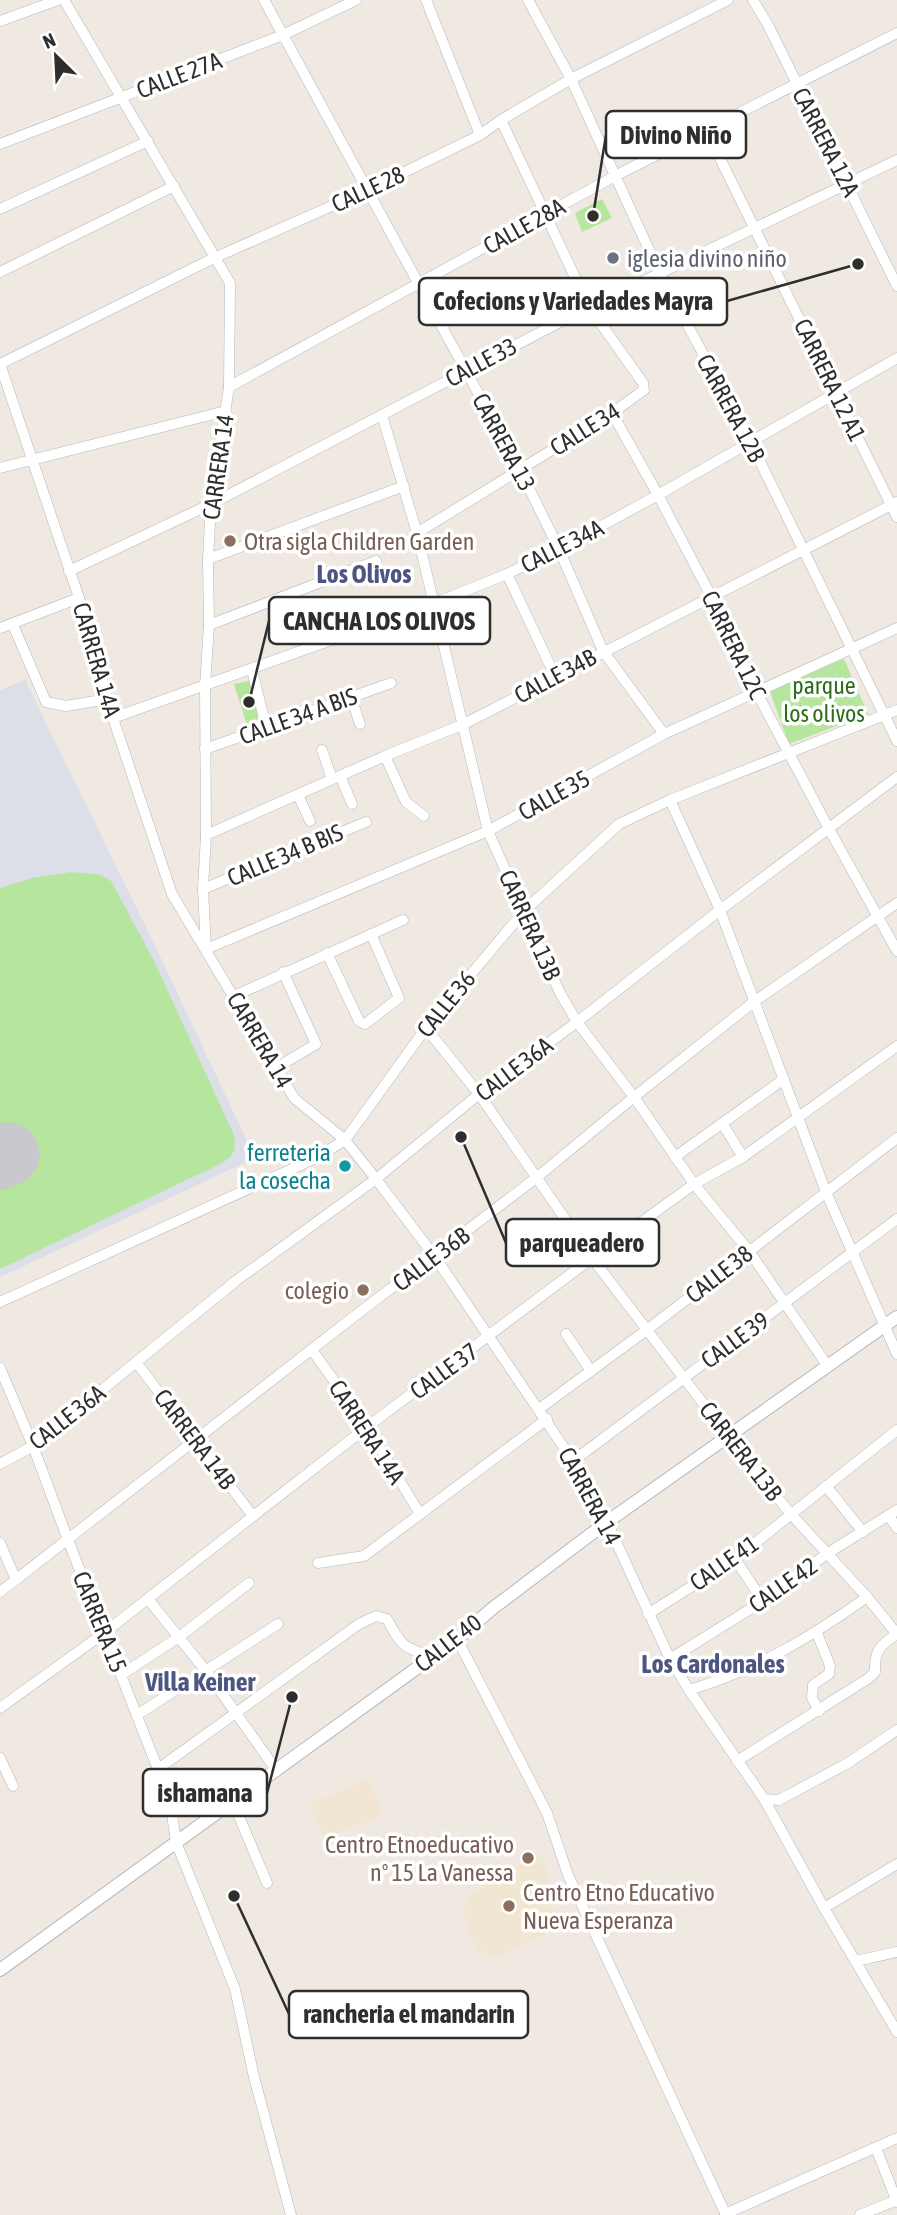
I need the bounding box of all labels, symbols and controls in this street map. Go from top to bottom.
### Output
north arrow [21,21,91,91]
text: N [39,28,59,53]
street label: CALLE 27A [133,46,226,104]
street label: CARRERA 12A [787,83,865,201]
callout: Divino Niño [606,111,746,158]
text: Divino Niño [620,120,732,150]
street label: CALLE 28 [327,160,409,218]
street label: CALLE 28A [479,193,570,259]
place label: iglesia divino niño [627,245,787,272]
marker: iglesia divino niño [605,250,621,266]
callout: Cofecions y Variedades Mayra [419,278,727,325]
text: Cofecions y Variedades Mayra [433,286,713,316]
street label: CARRERA 12 A1 [789,314,871,446]
street label: CALLE 33 [441,332,521,392]
street label: CARRERA 12B [691,350,771,467]
street label: CARRERA 13 [467,389,541,495]
street label: CALLE 34 [545,397,625,461]
street label: CARRERA 14 [197,412,239,522]
street label: CALLE 34A [516,514,608,578]
place label: Otra sigla Children Garden [244,528,474,555]
marker: Otra sigla Children Garden [222,533,238,549]
district label: Los Olivos [317,559,411,589]
street label: CARRERA 12C [696,586,772,704]
callout: CANCHA LOS OLIVOS [269,597,490,644]
street label: CARRERA 14A [68,599,126,721]
text: CANCHA LOS OLIVOS [283,606,475,636]
street label: CALLE 34B [510,643,601,709]
park label: parque los olivos [783,672,865,727]
street label: CALLE 34 A BIS [236,682,360,750]
street label: CALLE 35 [514,764,594,826]
street label: CALLE 34 B BIS [223,819,347,891]
street label: CARRERA 13B [494,866,567,985]
street label: CALLE 36 [411,965,481,1043]
street label: CARRERA 14 [222,987,298,1093]
street label: CALLE 36A [470,1031,558,1107]
place label: ferreteria la cosecha [239,1139,331,1194]
marker: ferreteria la cosecha [337,1158,353,1174]
callout: parqueadero [506,1219,659,1266]
street label: CALLE 36B [387,1221,475,1296]
text: parqueadero [520,1228,644,1258]
street label: CALLE 38 [680,1240,758,1308]
place label: colegio [285,1277,349,1304]
marker: colegio [355,1282,371,1298]
street label: CALLE 39 [696,1306,774,1374]
street label: CALLE 37 [405,1337,483,1405]
street label: CARRERA 14A [324,1375,411,1489]
street label: CALLE 36A [24,1379,111,1455]
street label: CARRERA 14B [149,1384,242,1495]
street label: CARRERA 13B [694,1396,788,1506]
street label: CARRERA 14 [553,1443,627,1549]
street label: CALLE 41 [685,1530,763,1596]
street label: CALLE 42 [744,1552,822,1618]
street label: CARRERA 15 [68,1568,132,1676]
street label: CALLE 40 [409,1609,487,1677]
district label: Los Cardonales [641,1649,785,1679]
district label: Villa Keiner [144,1667,256,1697]
callout: ishamana [143,1769,267,1816]
text: ishamana [157,1778,253,1808]
place label: Centro Etnoeducativo n° 15 La Vanessa [325,1831,514,1886]
marker: Centro Etnoeducativo n° 15 La Vanessa [520,1850,536,1866]
place label: Centro Etno Educativo Nueva Esperanza [523,1879,715,1934]
marker: Centro Etno Educativo Nueva Esperanza [501,1898,517,1914]
callout: rancheria el mandarin [289,1991,528,2038]
text: rancheria el mandarin [303,1999,515,2029]

